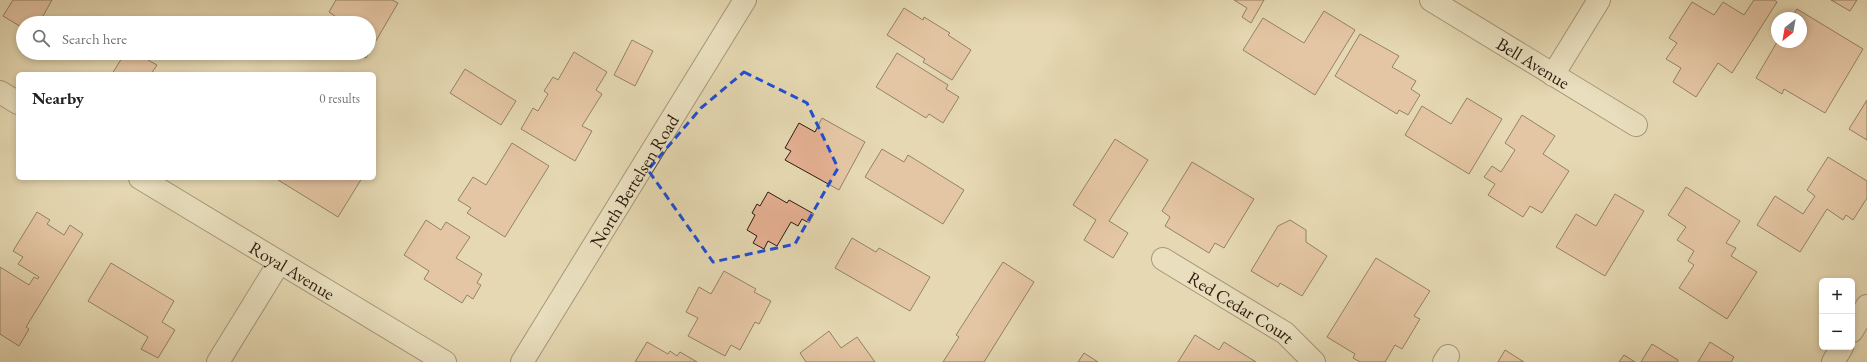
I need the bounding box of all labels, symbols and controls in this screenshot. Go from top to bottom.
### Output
north arrow [1771,12,1807,48]
search box [16,16,376,60]
icon: search [30,27,52,49]
text: Search here [62,29,127,48]
street label: Bell Avenue [1493,31,1574,94]
text: Nearby [32,87,84,109]
text: 0 results [319,90,360,107]
street label: North Bertelsen Road [584,109,684,251]
street label: Royal Avenue [245,235,339,305]
street label: Red Cedar Court [1184,266,1300,348]
map controls [1819,278,1855,350]
button: + [1819,278,1855,314]
button: − [1819,314,1855,350]

